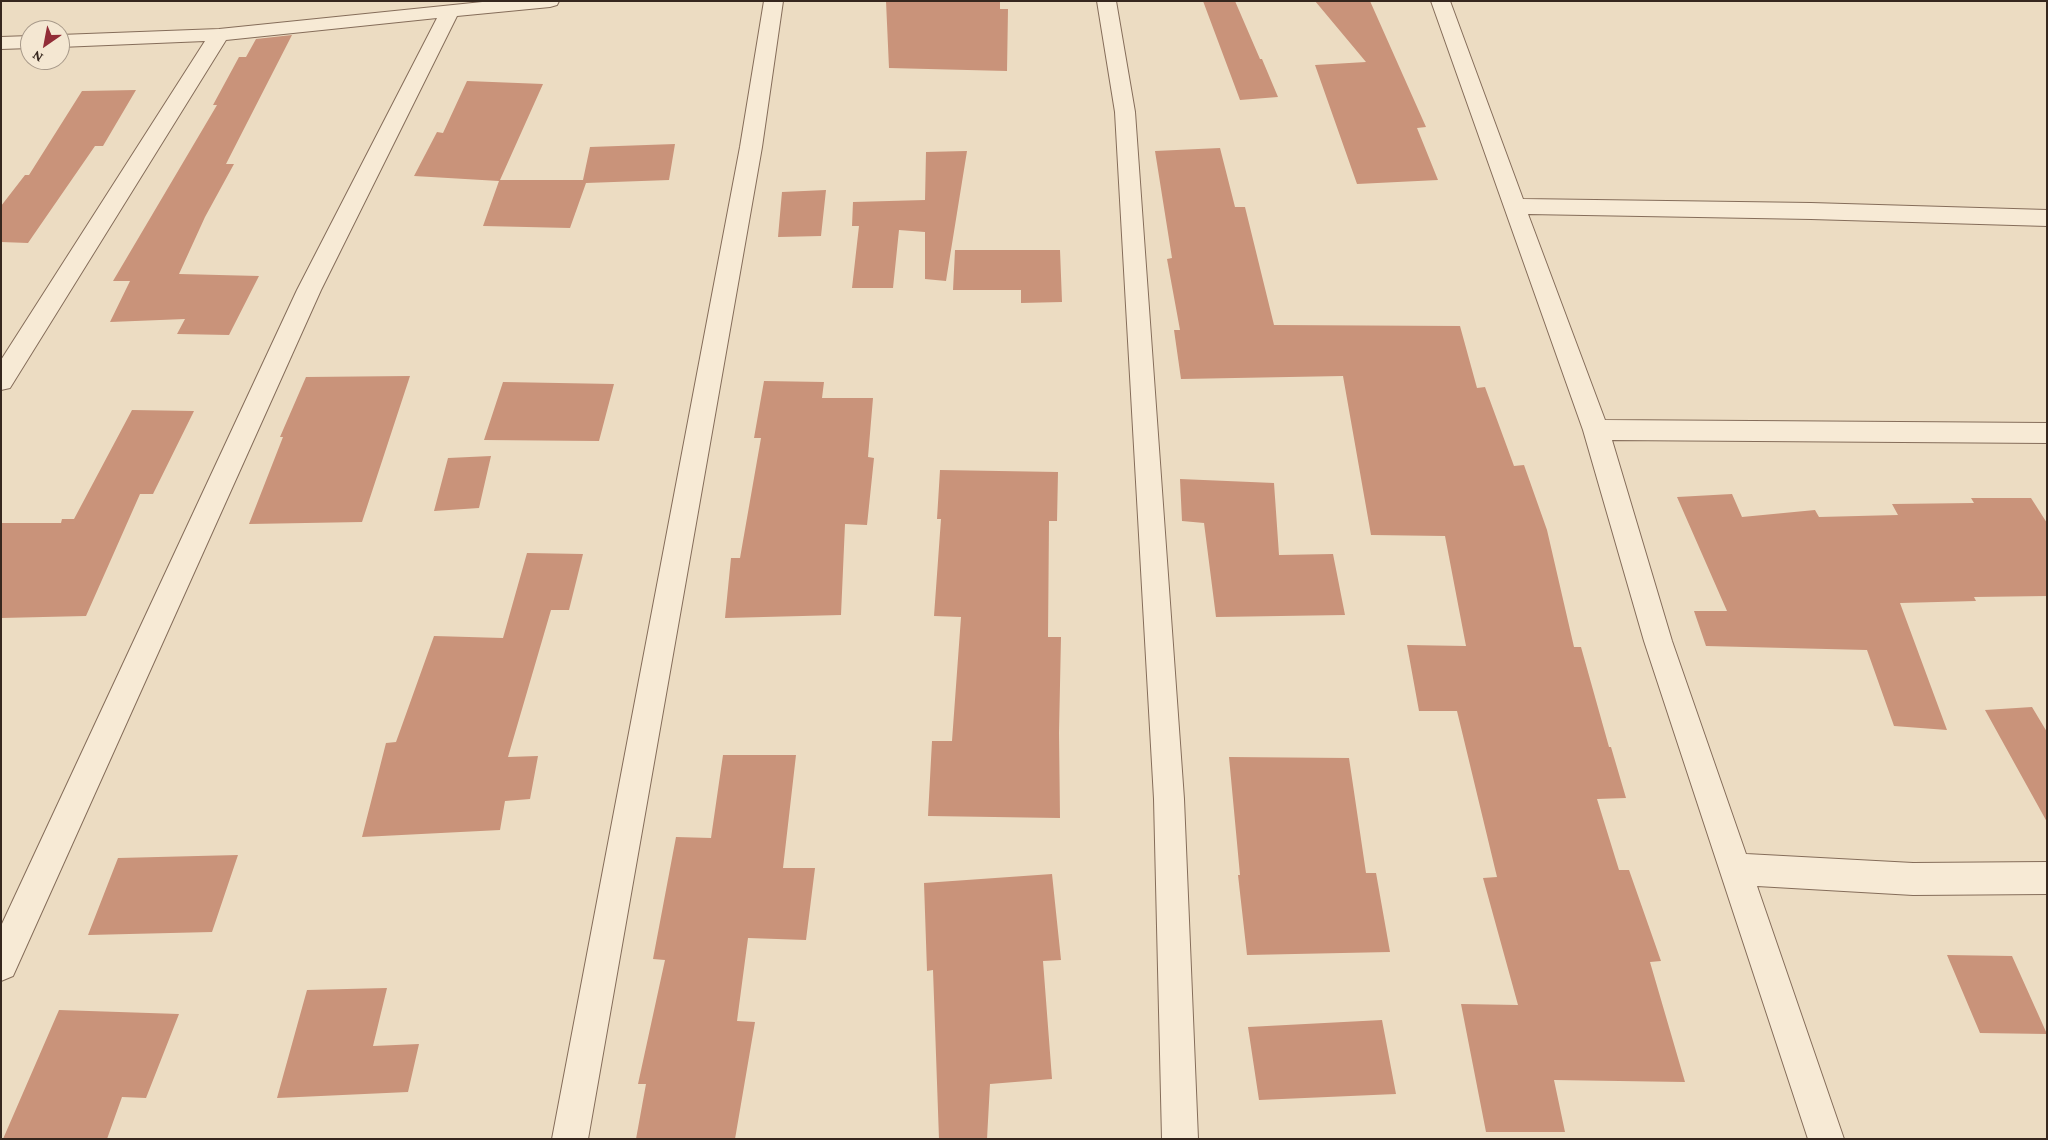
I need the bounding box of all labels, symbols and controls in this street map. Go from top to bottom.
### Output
north arrow [20,20,70,70]
text: N [29,47,46,66]

